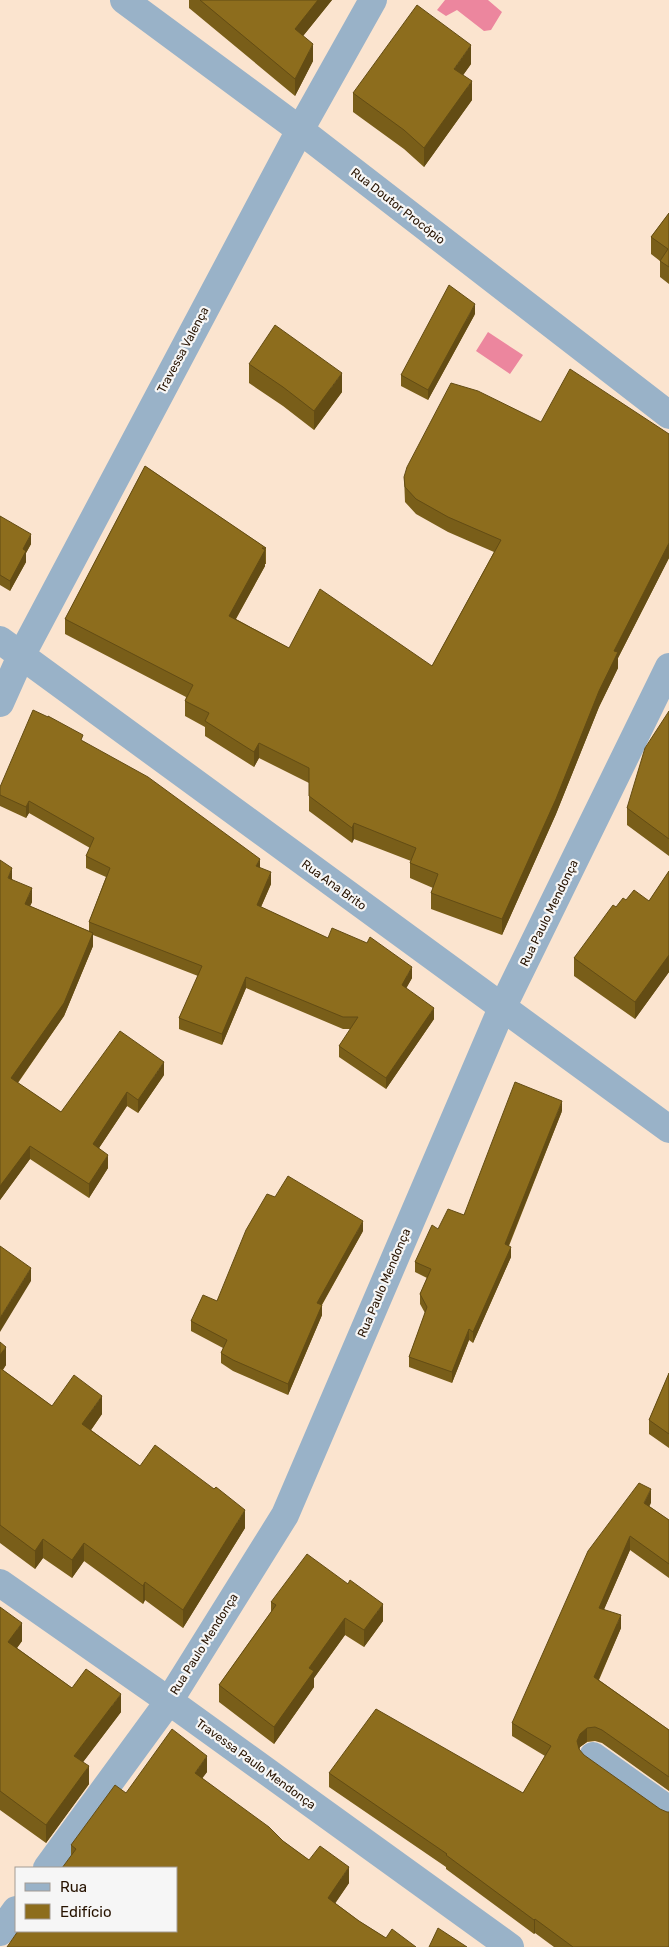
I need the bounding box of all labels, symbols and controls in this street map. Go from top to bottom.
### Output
street label: Rua Doutor Procópio [348,165,448,247]
street label: Travessa Valença [154,305,212,395]
street label: Rua Ana Brito [299,857,369,913]
street label: Rua Paulo Mendonça [517,857,581,969]
street label: Rua Paulo Mendonça [355,1226,413,1340]
street label: Rua Paulo Mendonça [167,1591,241,1697]
street label: Travessa Paulo Mendonça [194,1716,318,1812]
legend [15,1867,178,1932]
text: Rua [60,1878,87,1896]
text: Edifício [60,1903,112,1921]

